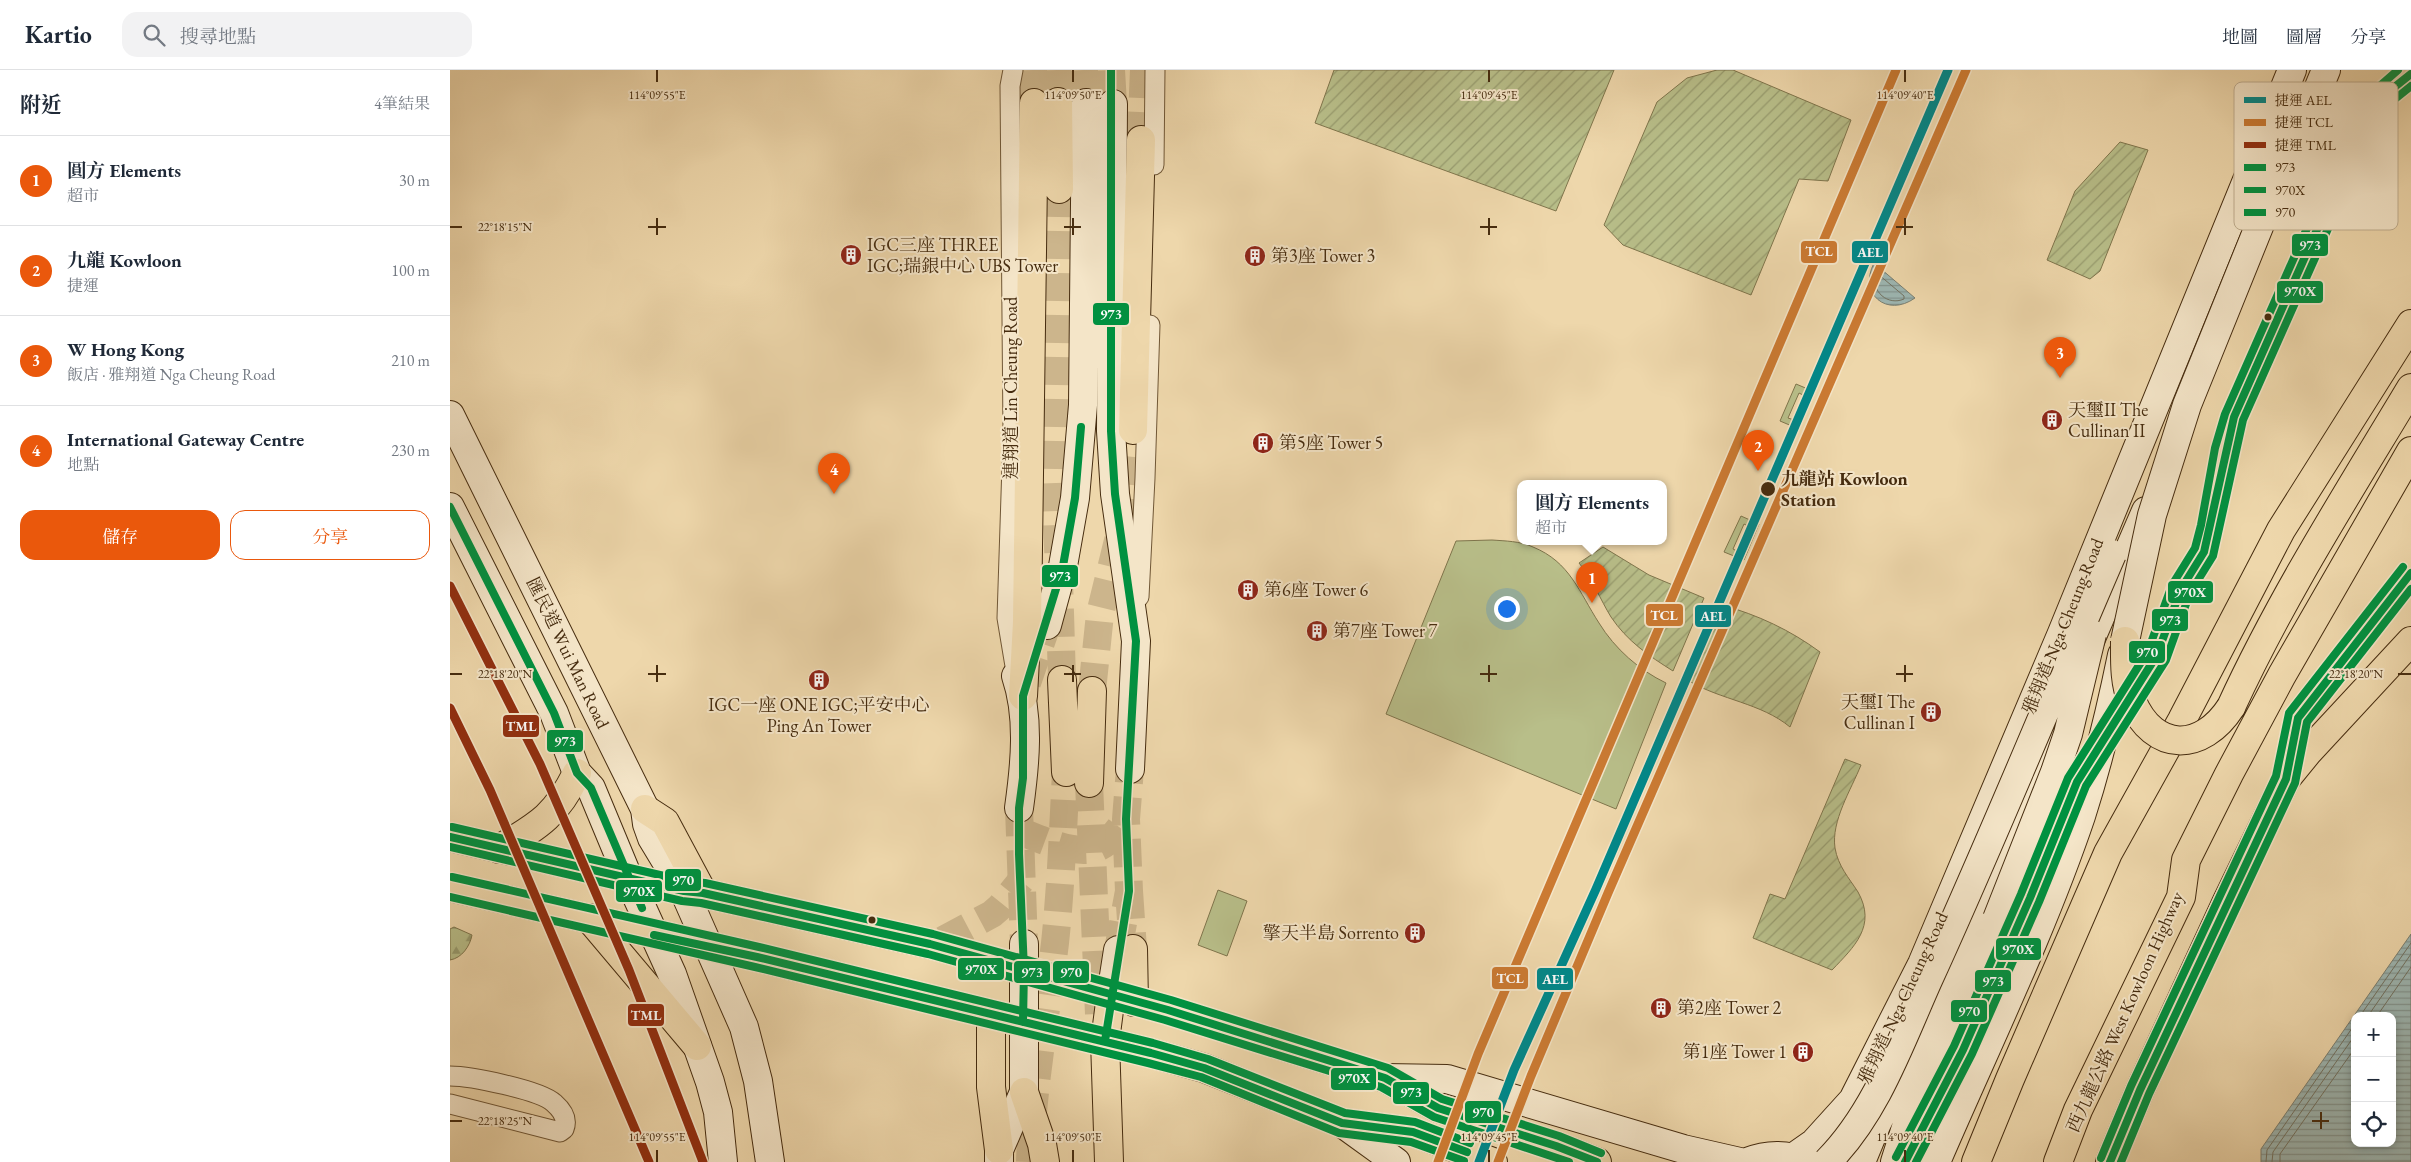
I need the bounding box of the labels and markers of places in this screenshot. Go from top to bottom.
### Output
place label: IGC三座 THREE IGC;瑞銀中心 UBS Tower [867,233,1058,277]
building icon: IGC三座 THREE IGC;瑞銀中心 UBS Tower [839,243,863,267]
building icon: 第3座 Tower 3 [1243,244,1267,268]
place label: 第3座 Tower 3 [1271,244,1375,267]
unlabelled marker [2263,312,2273,322]
pin: 3 [2044,337,2076,378]
place label: 天璽II The Cullinan II [2068,398,2148,442]
building icon: 天璽II The Cullinan II [2040,408,2064,432]
pin: 2 [1742,430,1774,471]
building icon: 第5座 Tower 5 [1251,431,1275,455]
place label: 第5座 Tower 5 [1279,431,1383,454]
pin: 4 [818,453,850,494]
place label: 九龍站 Kowloon Station [1781,467,1908,511]
marker: 九龍站 Kowloon Station [1759,480,1777,498]
pin: 1 [1576,562,1608,603]
building icon: 第6座 Tower 6 [1236,578,1260,602]
place label: 第6座 Tower 6 [1264,578,1369,601]
building icon: 第7座 Tower 7 [1305,619,1329,643]
place label: 第7座 Tower 7 [1333,619,1438,642]
building icon: IGC一座 ONE IGC;平安中心 Ping An Tower [807,668,831,692]
place label: 天璽I The Cullinan I [1841,690,1915,734]
place label: IGC一座 ONE IGC;平安中心 Ping An Tower [708,693,930,737]
building icon: 天璽I The Cullinan I [1919,700,1943,724]
unlabelled marker [867,915,877,925]
place label: 擎天半島 Sorrento [1263,921,1399,944]
building icon: 擎天半島 Sorrento [1403,921,1427,945]
building icon: 第2座 Tower 2 [1649,996,1673,1020]
place label: 第2座 Tower 2 [1677,996,1782,1019]
place label: 第1座 Tower 1 [1683,1040,1787,1063]
building icon: 第1座 Tower 1 [1791,1040,1815,1064]

